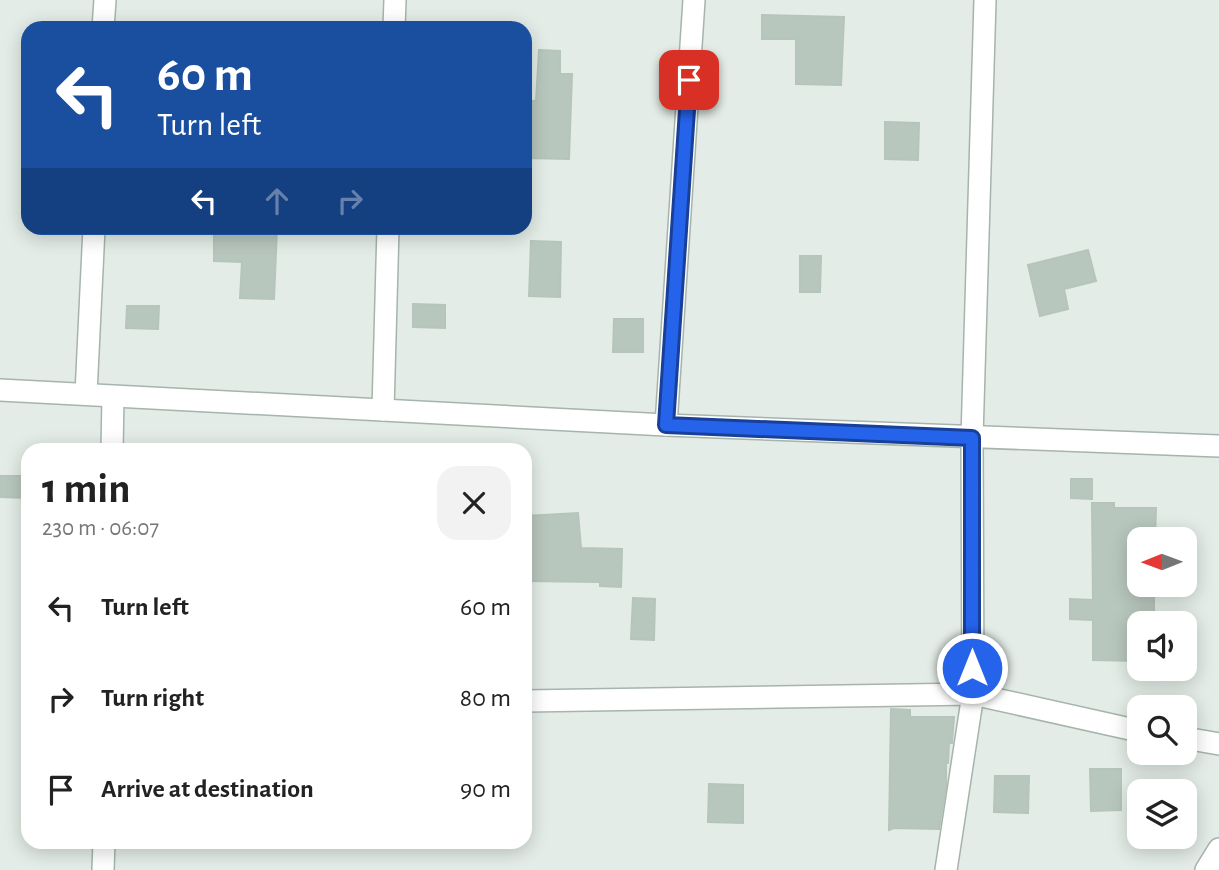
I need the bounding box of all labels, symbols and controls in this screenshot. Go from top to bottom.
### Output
icon: left [42,49,133,140]
pin [659,50,719,110]
text: 60 m [157,51,253,100]
icon: arrive [670,61,708,99]
text: Turn left [157,109,261,141]
icon: left [185,182,223,220]
icon: ahead [258,182,296,220]
icon: right [331,182,369,220]
button: close [437,466,511,540]
text: 1 min [42,468,131,510]
text: 230 m · 06:07 [42,517,159,540]
north arrow [1127,527,1197,597]
map controls [1127,527,1197,849]
icon: left [42,589,80,627]
text: Turn left [101,594,189,620]
text: 60 m [460,594,511,620]
button: sound [1127,611,1197,681]
position arrow [935,631,1009,705]
icon: right [42,680,80,718]
text: Turn right [101,685,204,711]
text: 80 m [460,685,511,711]
button: search [1127,695,1197,765]
icon: arrive [42,771,80,809]
text: Arrive at destination [101,776,314,802]
text: 90 m [460,776,511,802]
button: layers [1127,779,1197,849]

